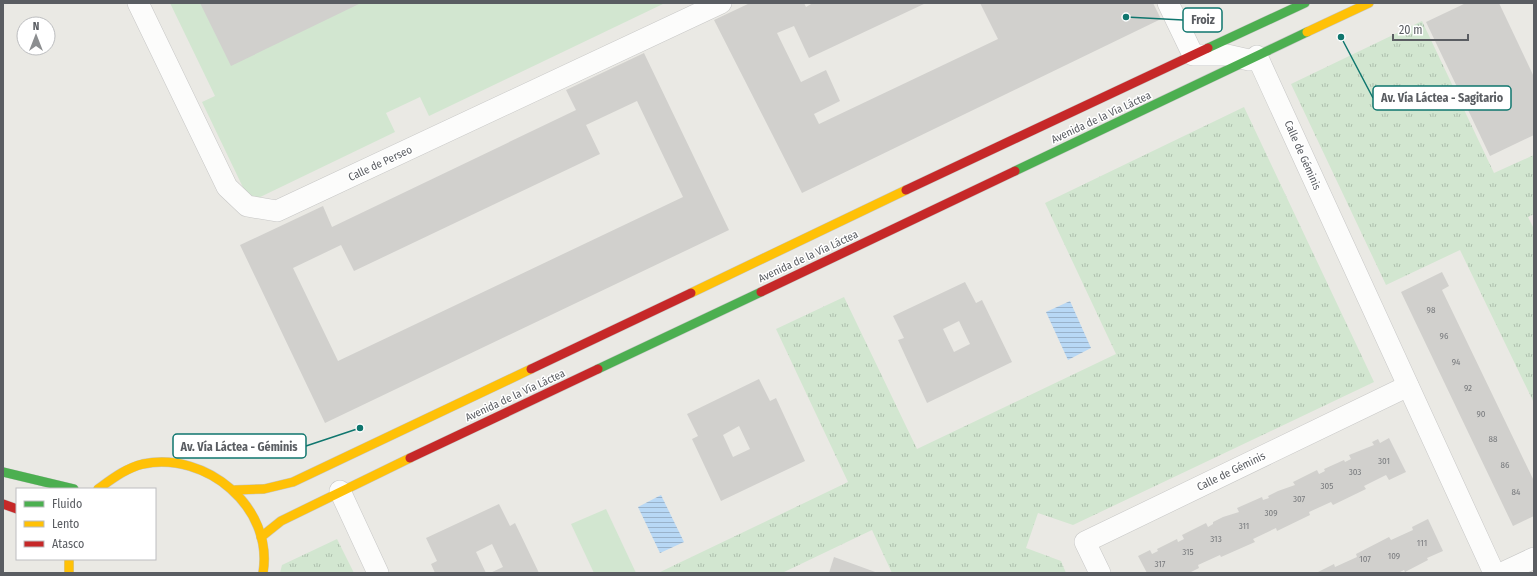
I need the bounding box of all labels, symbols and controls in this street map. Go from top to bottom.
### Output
callout: Froiz [1183,8,1222,32]
text: Froiz [1191,13,1215,27]
north arrow [16,16,56,56]
scale bar [1393,16,1468,42]
text: N [33,20,39,33]
text: 20 m [1399,23,1423,37]
callout: Av. Vía Láctea - Sagitario [1373,86,1511,110]
street label: Avenida de la Vía Láctea [1049,89,1153,146]
text: Av. Vía Láctea - Sagitario [1380,91,1504,105]
street label: Calle de Géminis [1281,118,1324,192]
street label: Calle de Perseo [346,143,414,184]
street label: Avenida de la Vía Láctea [756,228,860,285]
house number: 98 [1427,305,1436,315]
house number: 96 [1440,331,1449,341]
house number: 94 [1452,357,1461,367]
street label: Avenida de la Vía Láctea [463,367,567,424]
house number: 92 [1464,383,1472,393]
house number: 90 [1476,409,1486,419]
callout: Av. Vía Láctea - Géminis [173,434,306,458]
house number: 88 [1488,434,1498,444]
text: Av. Vía Láctea - Géminis [179,440,298,454]
street label: Calle de Géminis [1195,449,1268,494]
house number: 301 [1378,456,1390,466]
house number: 86 [1501,460,1510,470]
house number: 303 [1349,467,1361,477]
house number: 305 [1321,481,1333,491]
house number: 84 [1512,487,1521,497]
legend [16,488,156,560]
house number: 307 [1293,494,1305,504]
text: Fluido [52,497,82,511]
house number: 309 [1264,508,1278,518]
text: Lento [52,517,79,531]
house number: 311 [1239,521,1249,531]
house number: 313 [1210,534,1222,544]
text: Atasco [52,537,84,551]
house number: 111 [1417,538,1427,548]
house number: 315 [1182,547,1194,557]
house number: 109 [1388,551,1400,561]
house number: 107 [1359,554,1371,564]
house number: 317 [1155,559,1166,569]

